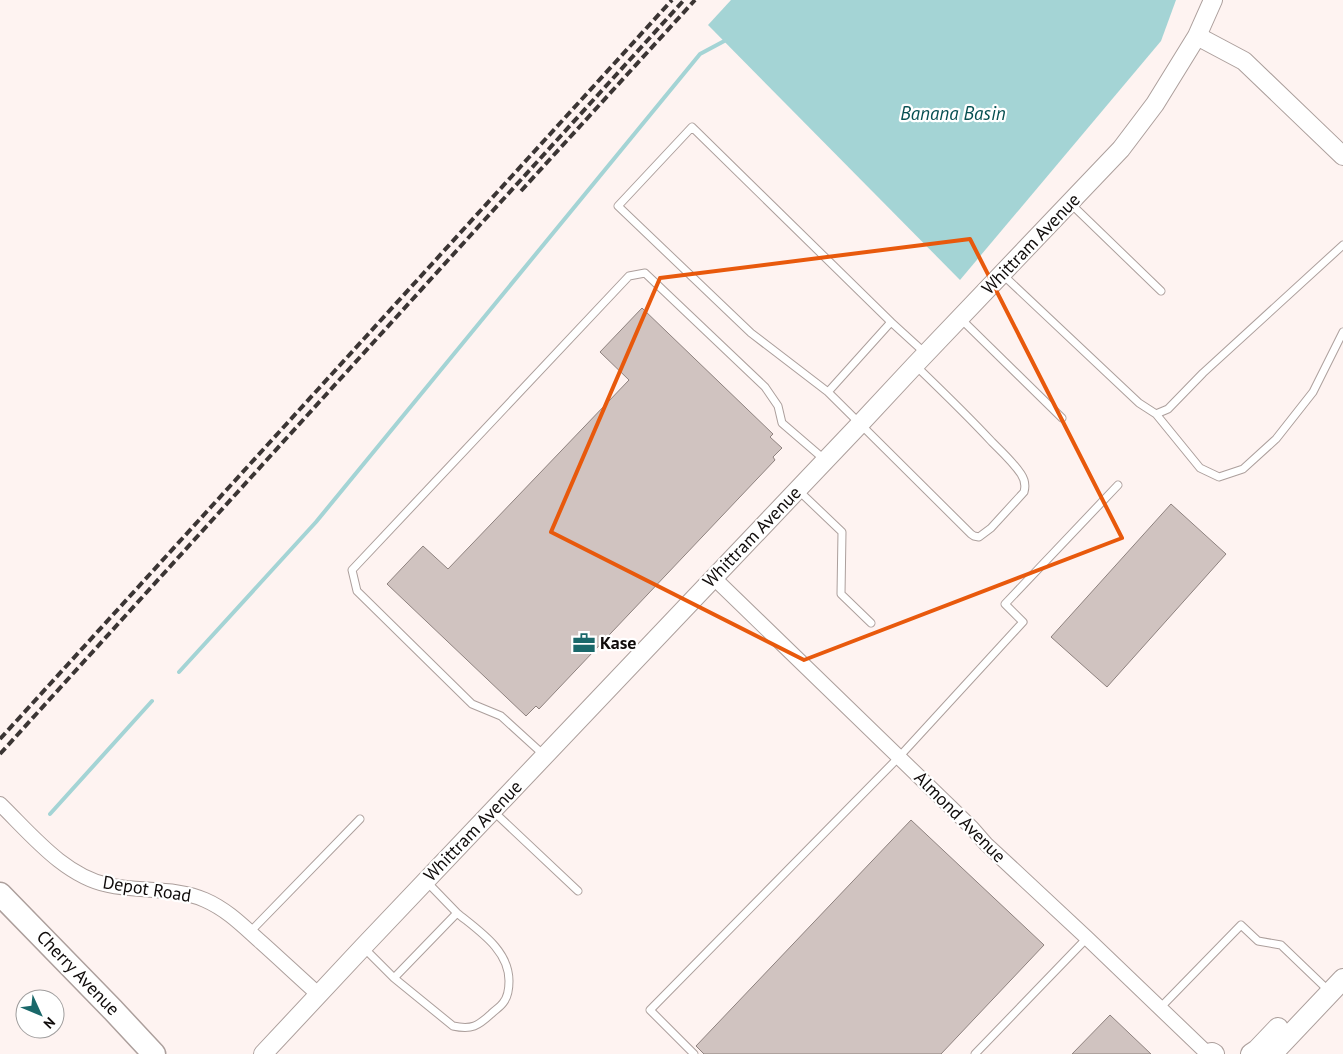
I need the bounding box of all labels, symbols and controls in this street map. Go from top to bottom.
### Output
water label: Banana Basin [900,101,1006,125]
street label: Whittram Avenue [977,188,1085,299]
street label: Whittram Avenue [698,481,806,592]
office icon: Kase [571,630,597,656]
place label: Kase [600,631,636,654]
street label: Almond Avenue [910,766,1011,867]
street label: Whittram Avenue [419,775,527,886]
street label: Depot Road [101,870,193,907]
street label: Cherry Avenue [32,925,125,1020]
north arrow [15,989,65,1039]
text: N [40,1013,59,1033]

